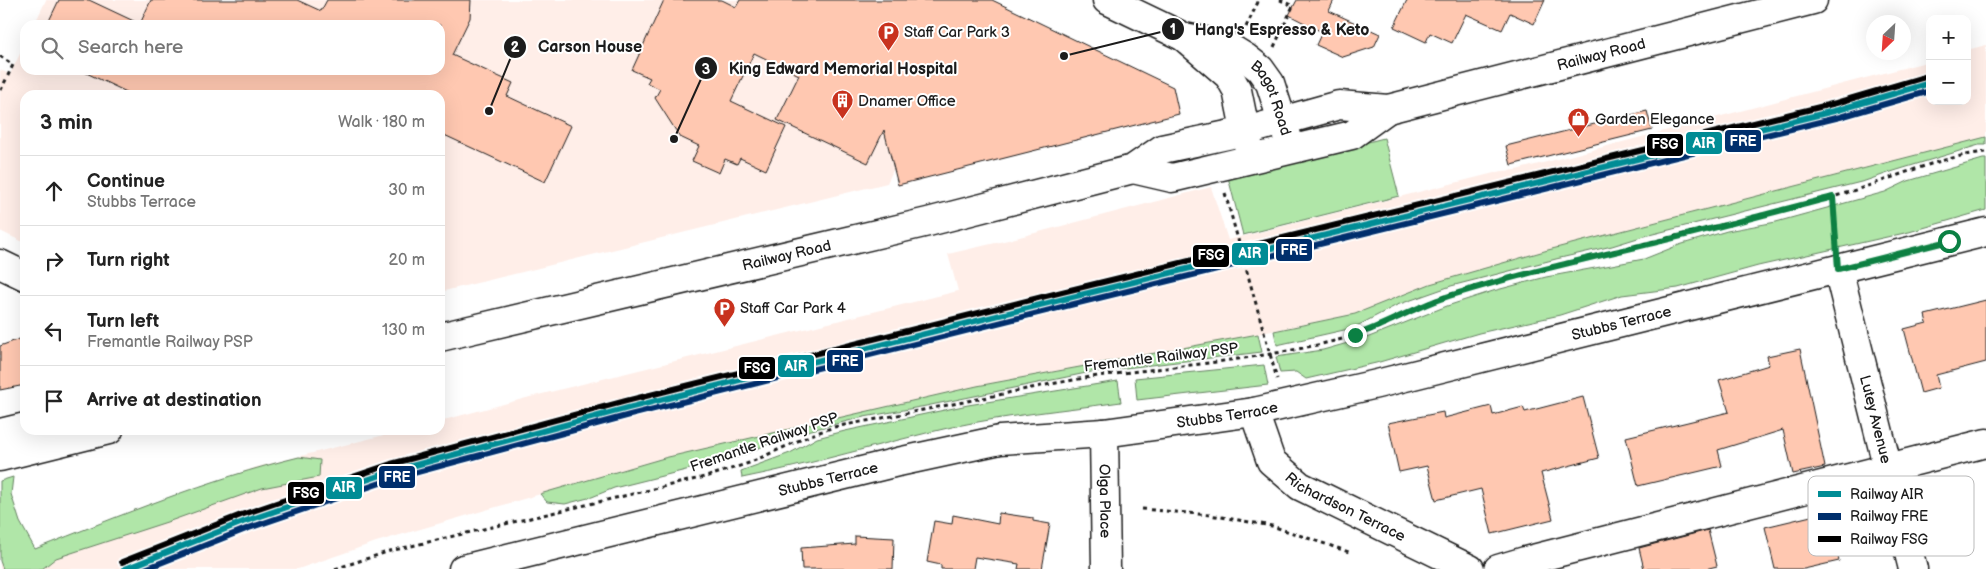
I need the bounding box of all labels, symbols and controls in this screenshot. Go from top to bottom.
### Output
callout: Hang's Espresso & Keto [1160,13,1380,44]
north arrow [1866,15,1911,60]
map controls [1926,15,1971,105]
button: + [1926,15,1971,60]
search box [20,20,445,75]
parking icon: Staff Car Park 3 [876,20,900,51]
text: 1 [1170,20,1176,39]
text: Hang's Espresso & Keto [1195,21,1369,40]
place label: Staff Car Park 3 [904,23,1010,42]
callout: Carson House [503,31,652,62]
icon: search [38,34,66,62]
street label: Railway Road [1555,34,1648,75]
text: Search here [78,36,183,59]
text: 2 [511,38,520,57]
text: Carson House [538,38,642,57]
callout: King Edward Memorial Hospital [693,53,967,84]
street label: Bagot Road [1247,56,1295,138]
text: 3 [702,60,711,79]
text: King Edward Memorial Hospital [729,60,957,79]
button: − [1926,60,1971,105]
building icon: Dnamer Office [830,89,854,120]
place label: Dnamer Office [858,92,956,111]
shop icon: Garden Elegance [1567,107,1591,138]
text: 3 min [40,110,93,135]
place label: Garden Elegance [1595,110,1714,129]
text: Walk · 180 m [338,113,425,132]
line badge: FRE [1724,129,1762,153]
line badge: AIR [1685,131,1723,155]
line badge: FSG [1646,133,1684,157]
text: FRE [1729,133,1757,150]
text: AIR [1692,135,1716,152]
text: FSG [1651,136,1679,153]
text: Continue [87,170,165,193]
icon: ahead [40,177,68,205]
text: 30 m [388,181,425,200]
text: Stubbs Terrace [87,193,196,212]
route start [1938,230,1961,253]
street label: Railway Road [740,236,833,275]
line badge: FRE [1275,238,1313,262]
line badge: AIR [1231,242,1269,266]
text: FRE [1280,242,1308,259]
line badge: FSG [1192,244,1230,268]
text: AIR [1238,245,1262,262]
icon: right [40,247,68,275]
text: FSG [1197,247,1225,264]
text: Turn right [87,249,170,272]
text: 20 m [389,251,425,270]
parking icon: Staff Car Park 4 [712,296,736,327]
place label: Staff Car Park 4 [740,299,846,318]
street label: Stubbs Terrace [1570,302,1673,345]
text: Turn left [87,310,159,333]
icon: left [40,317,68,345]
text: 130 m [382,321,425,340]
route end [1344,324,1367,347]
text: Fremantle Railway PSP [87,333,253,352]
street label: Fremantle Railway PSP [1083,339,1240,376]
line badge: FRE [826,349,864,373]
text: FRE [831,353,859,370]
line badge: AIR [777,354,815,378]
line badge: FSG [738,356,776,380]
text: AIR [784,358,808,375]
text: FSG [743,360,771,377]
street label: Lutey Avenue [1855,373,1895,466]
icon: arrive [40,387,68,415]
text: Arrive at destination [87,389,262,412]
street label: Stubbs Terrace [1175,398,1280,433]
street label: Fremantle Railway PSP [688,408,841,477]
street label: Stubbs Terrace [776,458,880,501]
street label: Olga Place [1094,464,1115,538]
line badge: FRE [378,465,416,489]
street label: Richardson Terrace [1281,468,1409,546]
text: FRE [383,469,411,486]
line badge: AIR [325,476,363,500]
legend [1808,476,1974,556]
text: AIR [332,479,356,496]
line badge: FSG [287,481,325,505]
text: FSG [292,485,320,502]
text: Railway AIR [1850,486,1924,503]
text: Railway FRE [1850,508,1928,525]
text: Railway FSG [1850,531,1929,548]

